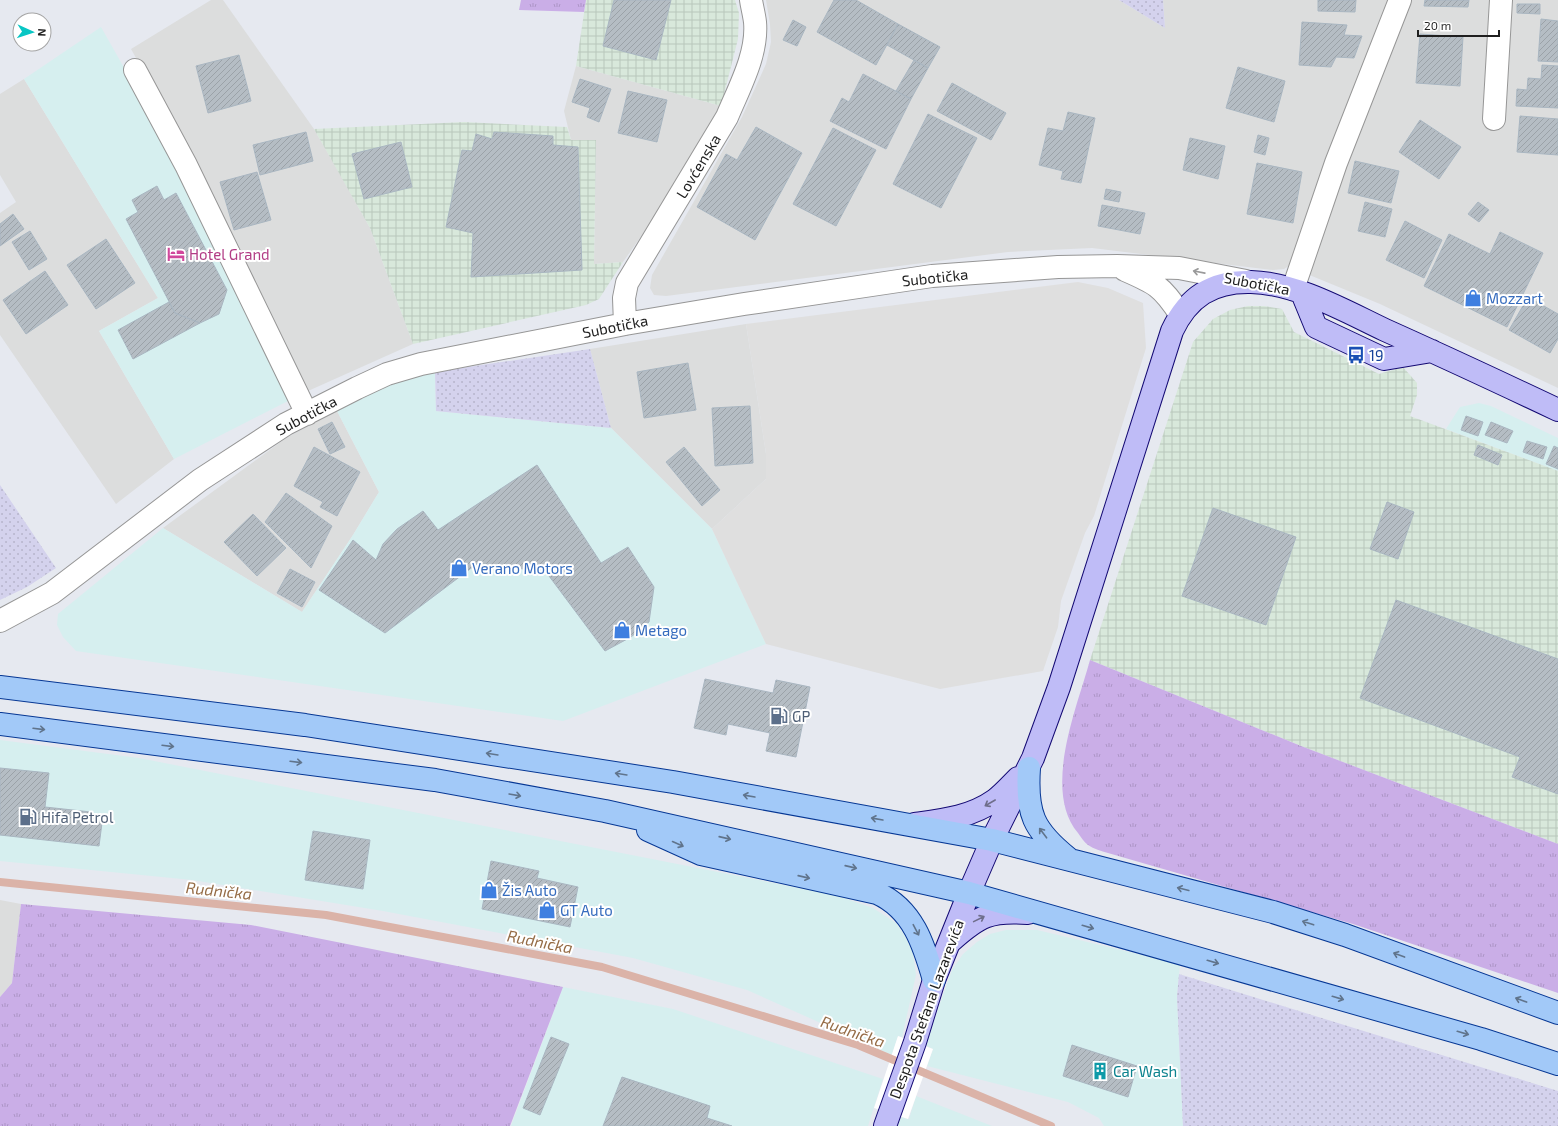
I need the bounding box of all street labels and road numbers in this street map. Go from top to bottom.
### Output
street label: Lovćenska [672,131,724,201]
street label: Subotička [901,265,969,289]
street label: Subotička [1223,268,1291,298]
street label: Subotička [581,311,649,341]
street label: Subotička [272,391,340,439]
street label: Despota Stefana Lazarevića [885,917,967,1101]

